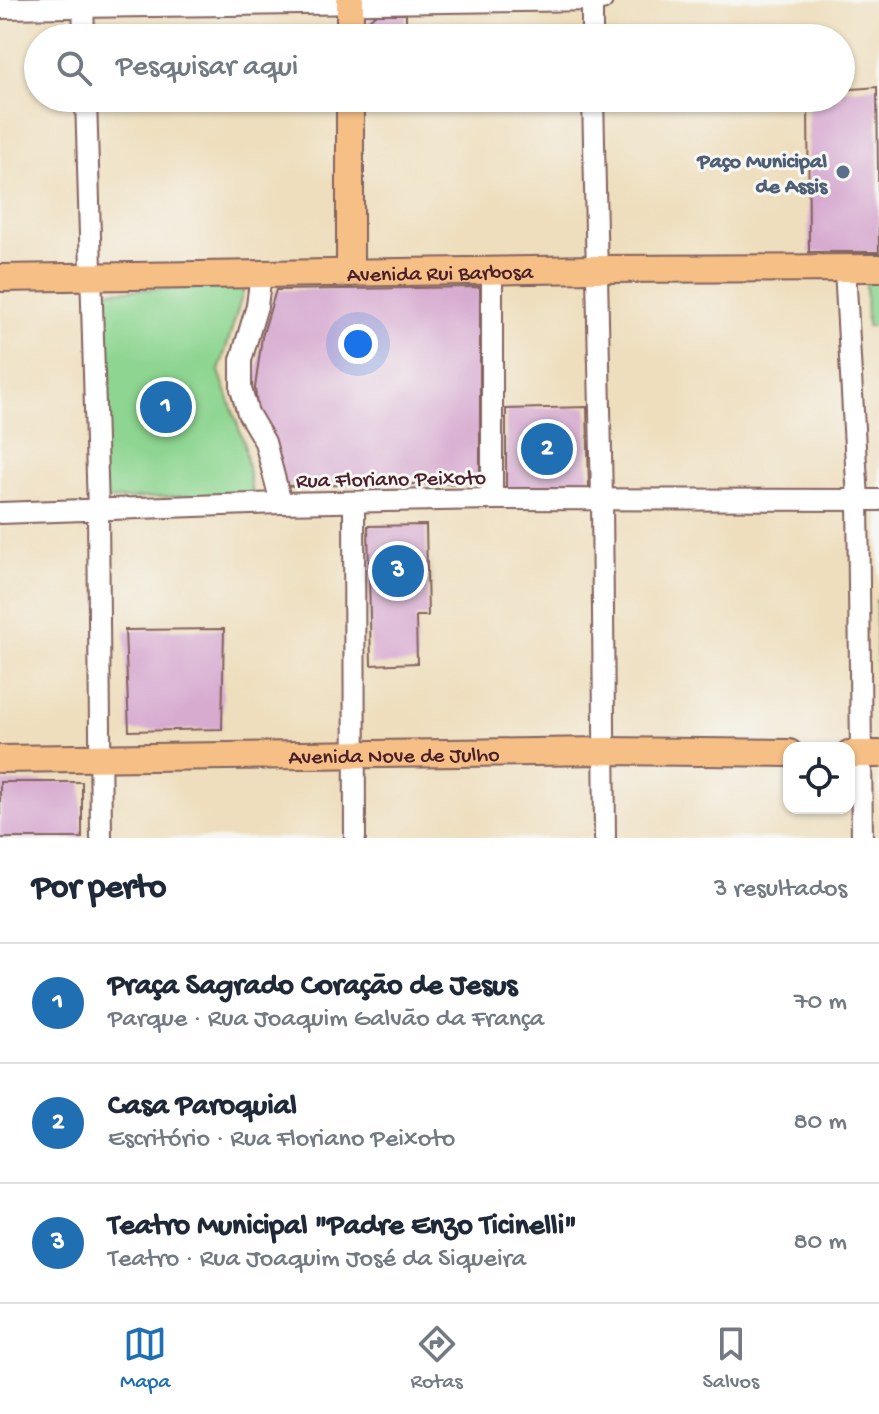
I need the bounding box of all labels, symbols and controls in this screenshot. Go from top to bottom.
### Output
search box [24,24,855,112]
icon: search [52,46,96,90]
text: Pesquisar aqui [116,51,298,86]
place label: Paço Municipal de Assis [697,150,829,201]
marker: Paço Municipal de Assis [834,163,852,181]
street label: Avenida Rui Barbosa [347,261,534,290]
your location [338,324,378,364]
pin: 1 [140,377,192,437]
pin: 2 [521,419,573,479]
street label: Rua Floriano Peixoto [296,466,486,496]
pin: 3 [372,541,424,601]
map controls [783,742,855,814]
button: locate [783,742,855,814]
street label: Avenida Nove de Julho [288,743,500,772]
text: Por perto [32,870,166,910]
text: 3 resultados [714,875,847,906]
text: Praça Sagrado Coração de Jesus [108,970,517,1005]
text: 1 [53,988,63,1019]
text: 70 m [794,988,847,1019]
text: Parque · Rua Joaquim Galvão da França [108,1005,544,1036]
text: Casa Paroquial [108,1090,297,1125]
text: 2 [52,1108,64,1139]
text: 80 m [793,1108,847,1139]
text: Escritório · Rua Floriano Peixoto [108,1125,455,1156]
text: Teatro Municipal "Padre Enzo Ticinelli" [108,1210,577,1245]
text: 3 [51,1228,65,1259]
text: 80 m [793,1228,847,1259]
text: Teatro · Rua Joaquim José da Siqueira [108,1245,526,1276]
tab: Mapa [120,1322,170,1396]
tab: Rotas [410,1322,463,1396]
tab: Salvos [703,1322,759,1396]

